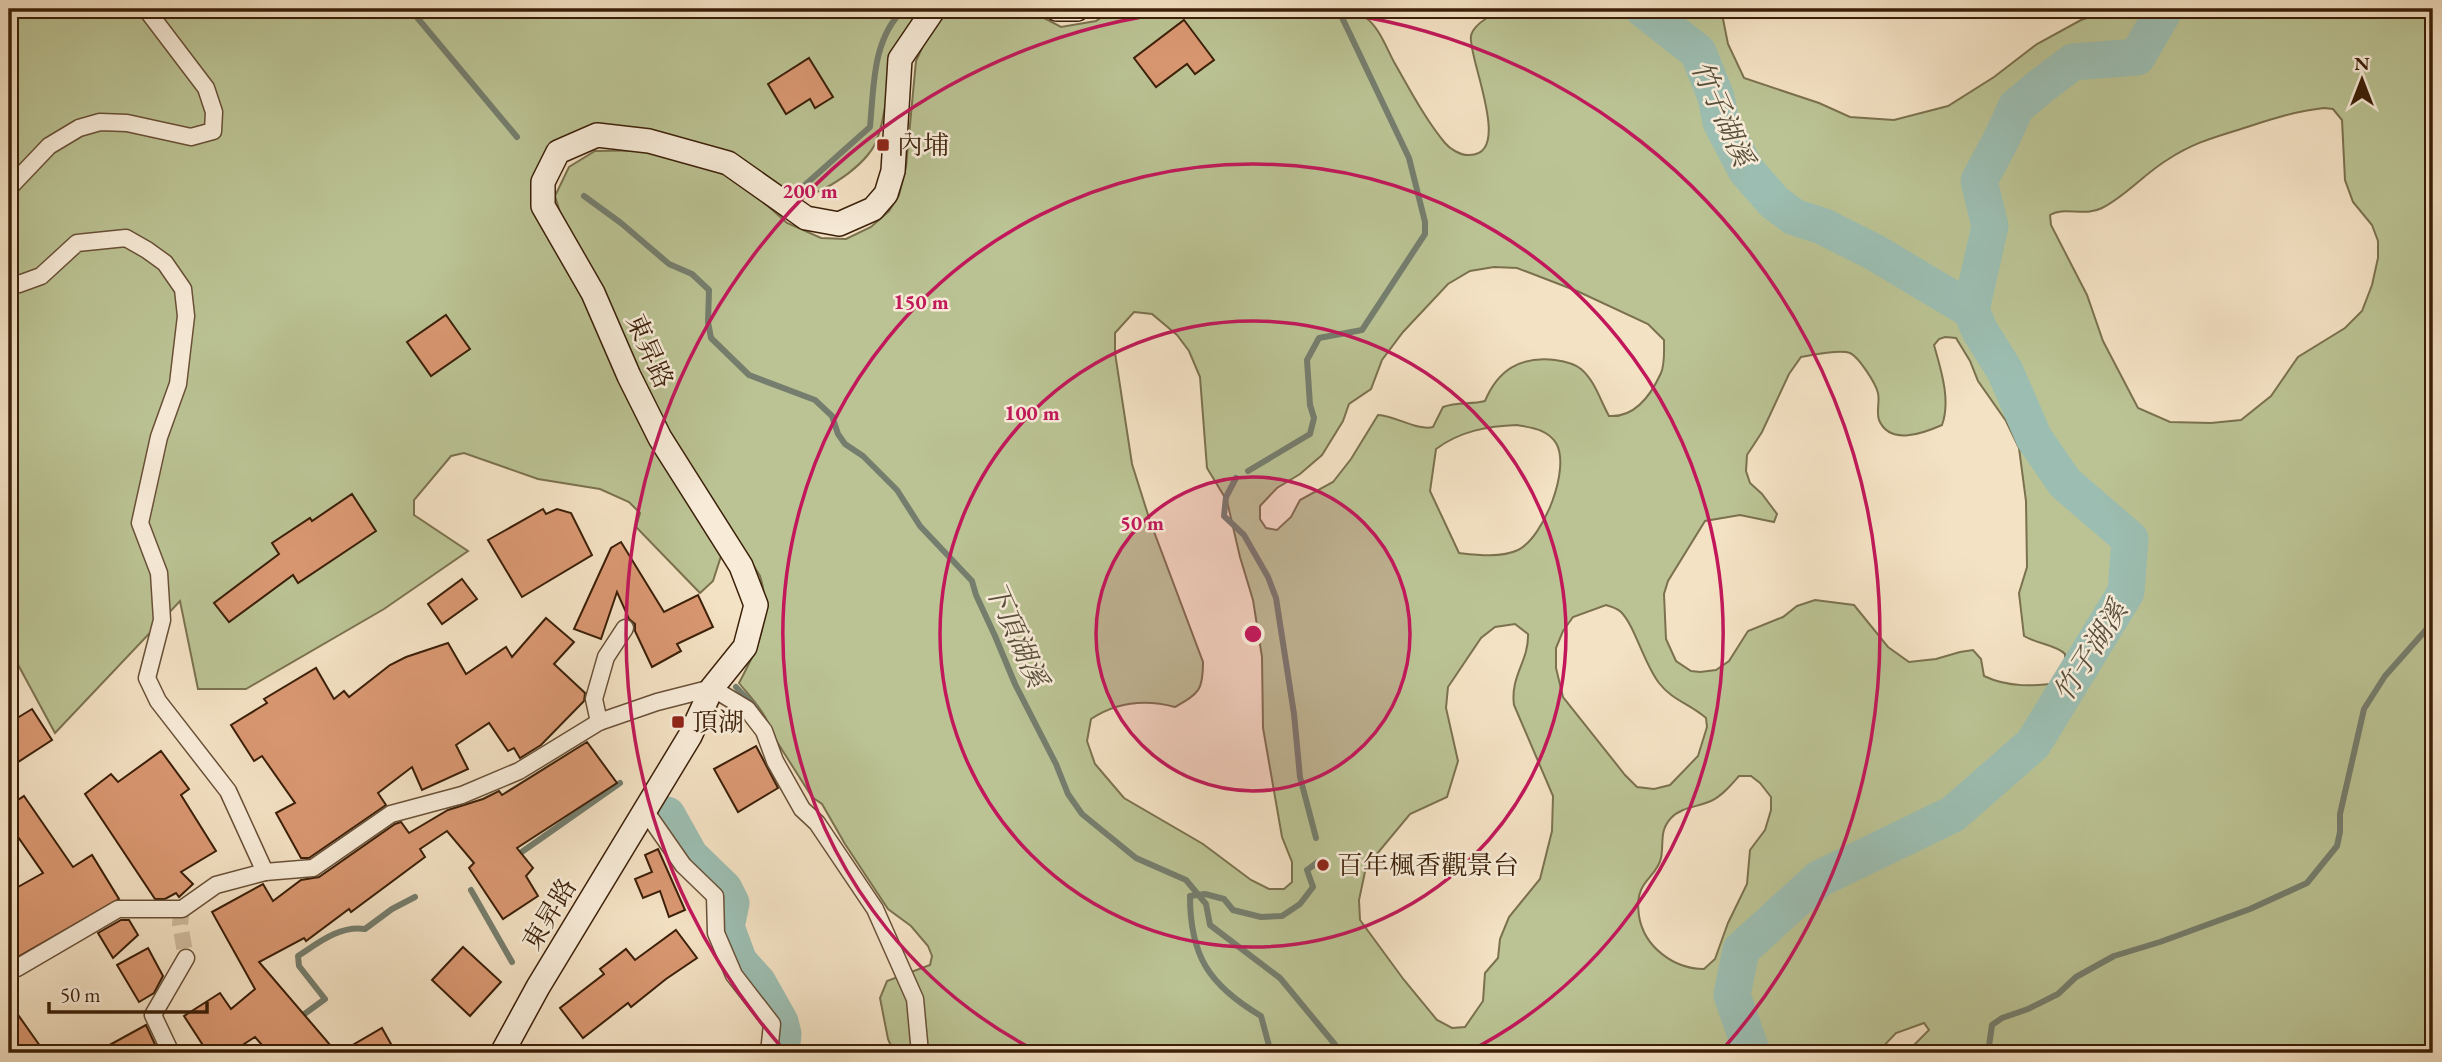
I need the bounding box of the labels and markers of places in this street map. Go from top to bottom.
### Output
place label: 內埔 [897,128,949,162]
marker: 內埔 [875,137,891,153]
centre of rings [1241,622,1265,646]
place label: 頂湖 [692,705,744,739]
marker: 頂湖 [670,714,686,730]
place label: 百年楓香觀景台 [1337,848,1519,882]
marker: 百年楓香觀景台 [1315,857,1331,873]

